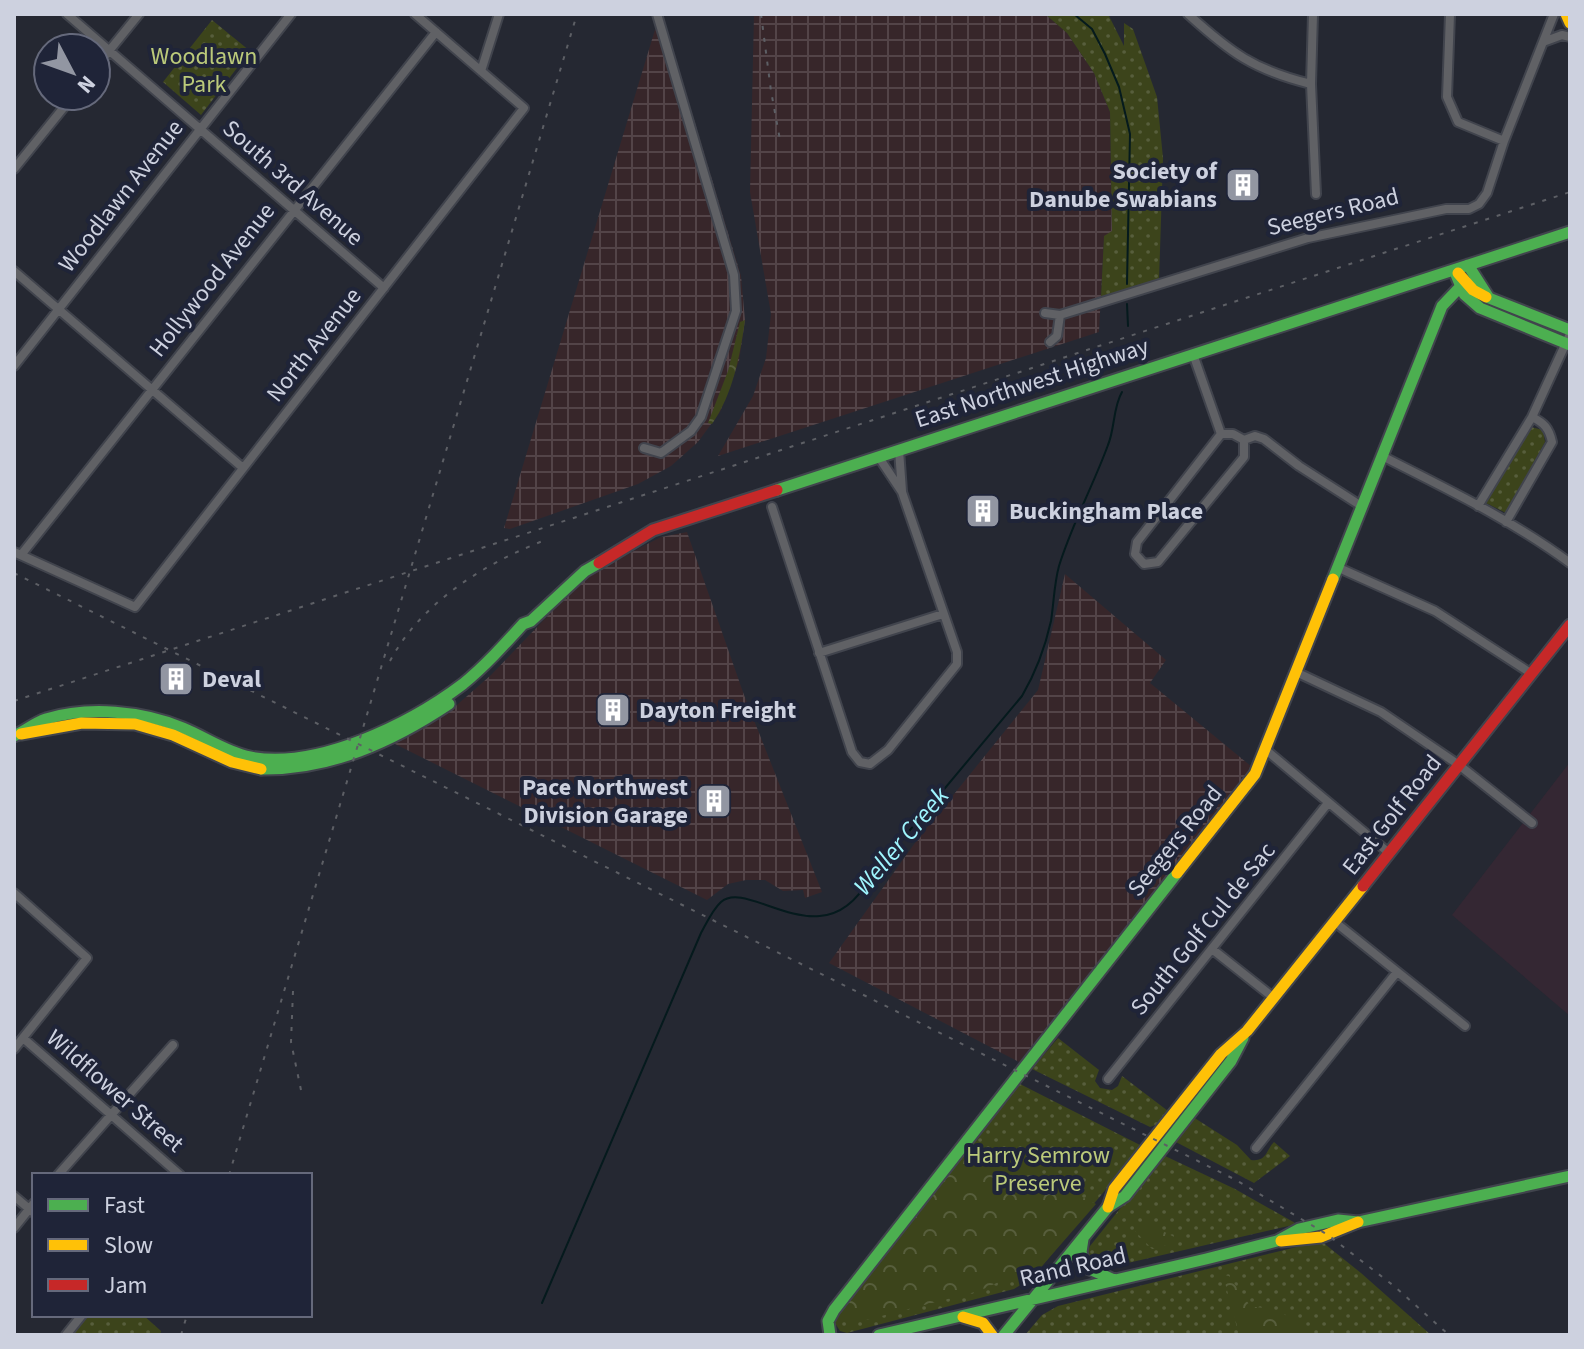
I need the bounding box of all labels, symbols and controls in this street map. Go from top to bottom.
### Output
north arrow [32,32,112,112]
park label: Woodlawn Park [151,39,257,102]
text: N [69,68,103,100]
street label: Woodlawn Avenue [50,112,192,280]
street label: South 3rd Avenue [215,112,371,254]
place label: Society of Danube Swabians [1029,154,1218,217]
building icon: Society of Danube Swabians [1224,166,1262,204]
street label: Seegers Road [1263,179,1403,245]
street label: Hollywood Avenue [141,195,283,365]
street label: North Avenue [258,280,370,410]
street label: East Northwest Highway [911,329,1153,437]
building icon: Buckingham Place [964,492,1002,530]
place label: Buckingham Place [1009,494,1203,529]
building icon: Deval [157,660,195,698]
place label: Deval [202,662,261,697]
building icon: Dayton Freight [594,691,632,729]
place label: Dayton Freight [639,693,796,728]
street label: East Golf Road [1334,747,1450,883]
place label: Pace Northwest Division Garage [522,770,688,833]
water label: Weller Creek [845,778,958,903]
street label: Seegers Road [1119,778,1231,904]
building icon: Pace Northwest Division Garage [695,782,733,820]
street label: South Golf Cul de Sac [1122,835,1284,1023]
street label: Wildflower Street [38,1021,192,1161]
park label: Harry Semrow Preserve [966,1138,1110,1201]
legend [32,1173,312,1317]
text: Fast [104,1188,145,1223]
text: Slow [104,1228,153,1263]
street label: Rand Road [1016,1238,1130,1296]
text: Jam [104,1268,148,1303]

